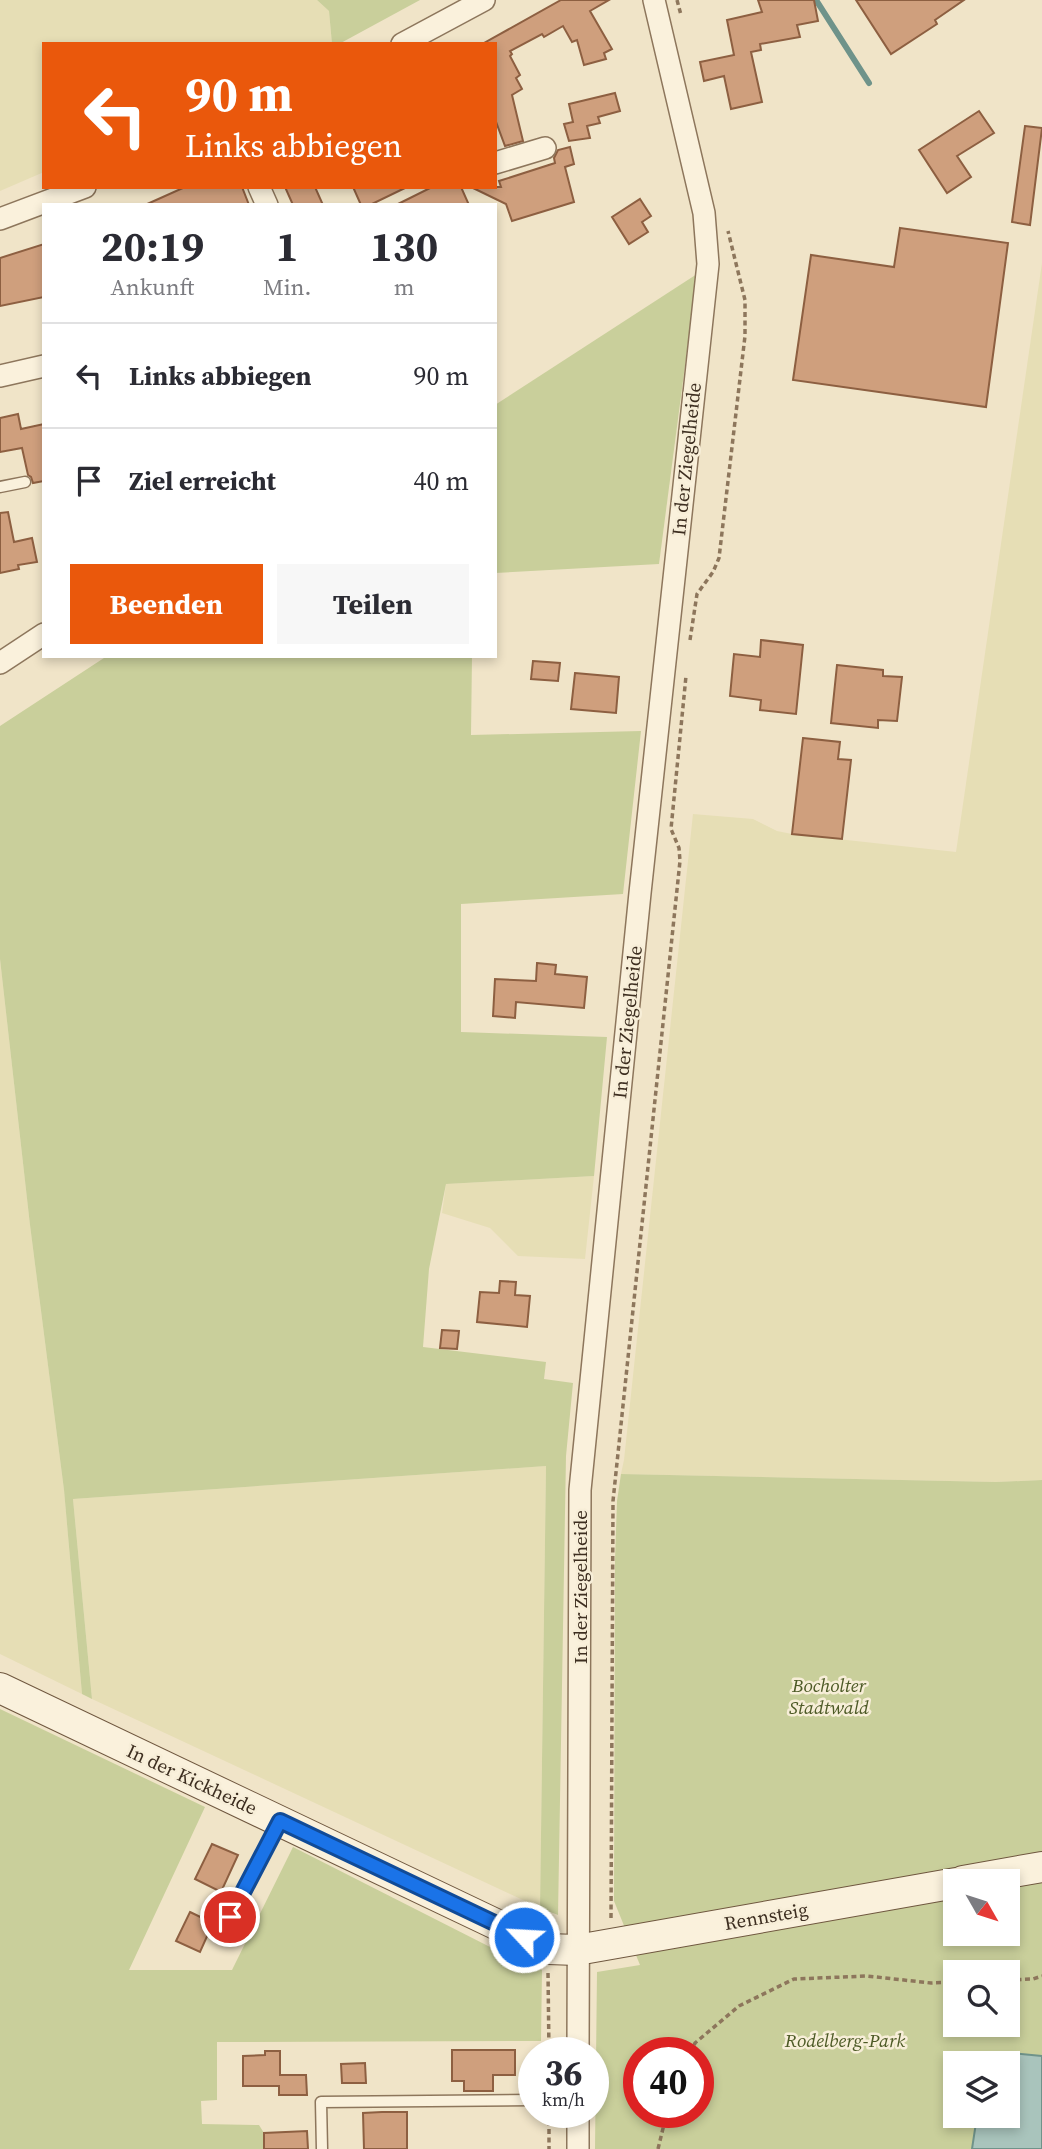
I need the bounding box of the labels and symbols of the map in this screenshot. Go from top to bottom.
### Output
street label: In der Ziegelheide [665,381,707,537]
street label: In der Ziegelheide [606,944,648,1100]
street label: In der Ziegelheide [567,1510,593,1664]
park label: Bocholter Stadtwald [789,1672,869,1720]
street label: In der Kickheide [123,1737,261,1821]
north arrow [943,1869,1020,1946]
pin [200,1887,260,1947]
street label: Rennsteig [722,1896,810,1936]
position arrow [487,1900,561,1974]
park label: Rodelberg-Park [784,2027,905,2053]
speed limit sign: 40 [623,2037,714,2128]

